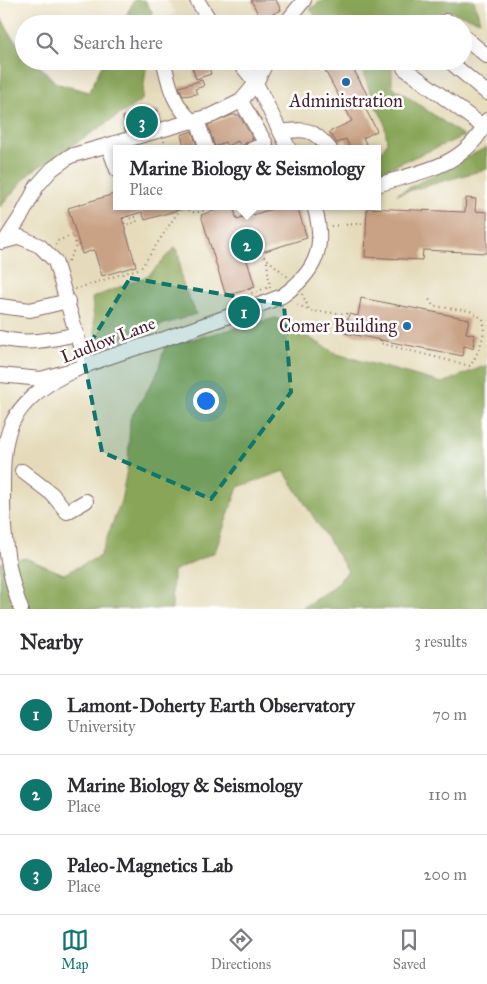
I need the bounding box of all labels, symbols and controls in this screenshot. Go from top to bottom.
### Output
search box [15,15,472,70]
icon: search [33,29,61,57]
text: Search here [73,31,163,54]
marker: Administration [340,76,352,88]
place label: Administration [288,90,403,112]
pin: 3 [126,103,158,141]
popup [113,145,381,210]
text: Marine Biology & Seismology [129,157,365,180]
text: Place [129,180,163,199]
pin: 2 [231,226,263,264]
pin: 1 [228,293,260,331]
street label: Ludlow Lane [58,312,158,368]
place label: Comer Building [279,315,398,338]
marker: Comer Building [401,320,413,332]
your location [193,388,219,414]
text: Nearby [20,629,83,655]
text: 3 results [414,632,467,651]
text: Lamont-Doherty Earth Observatory [67,694,355,717]
text: 1 [33,705,39,724]
text: 70 m [432,705,467,724]
text: University [67,717,136,736]
text: Marine Biology & Seismology [67,774,302,797]
text: 2 [32,785,40,804]
text: 110 m [428,785,467,804]
text: Place [67,797,101,816]
text: Paleo-Magnetics Lab [67,854,233,877]
text: 3 [33,865,39,884]
text: 200 m [424,865,467,884]
text: Place [67,877,101,896]
tab: Map [61,926,89,973]
tab: Directions [211,926,271,973]
tab: Saved [393,926,426,973]

